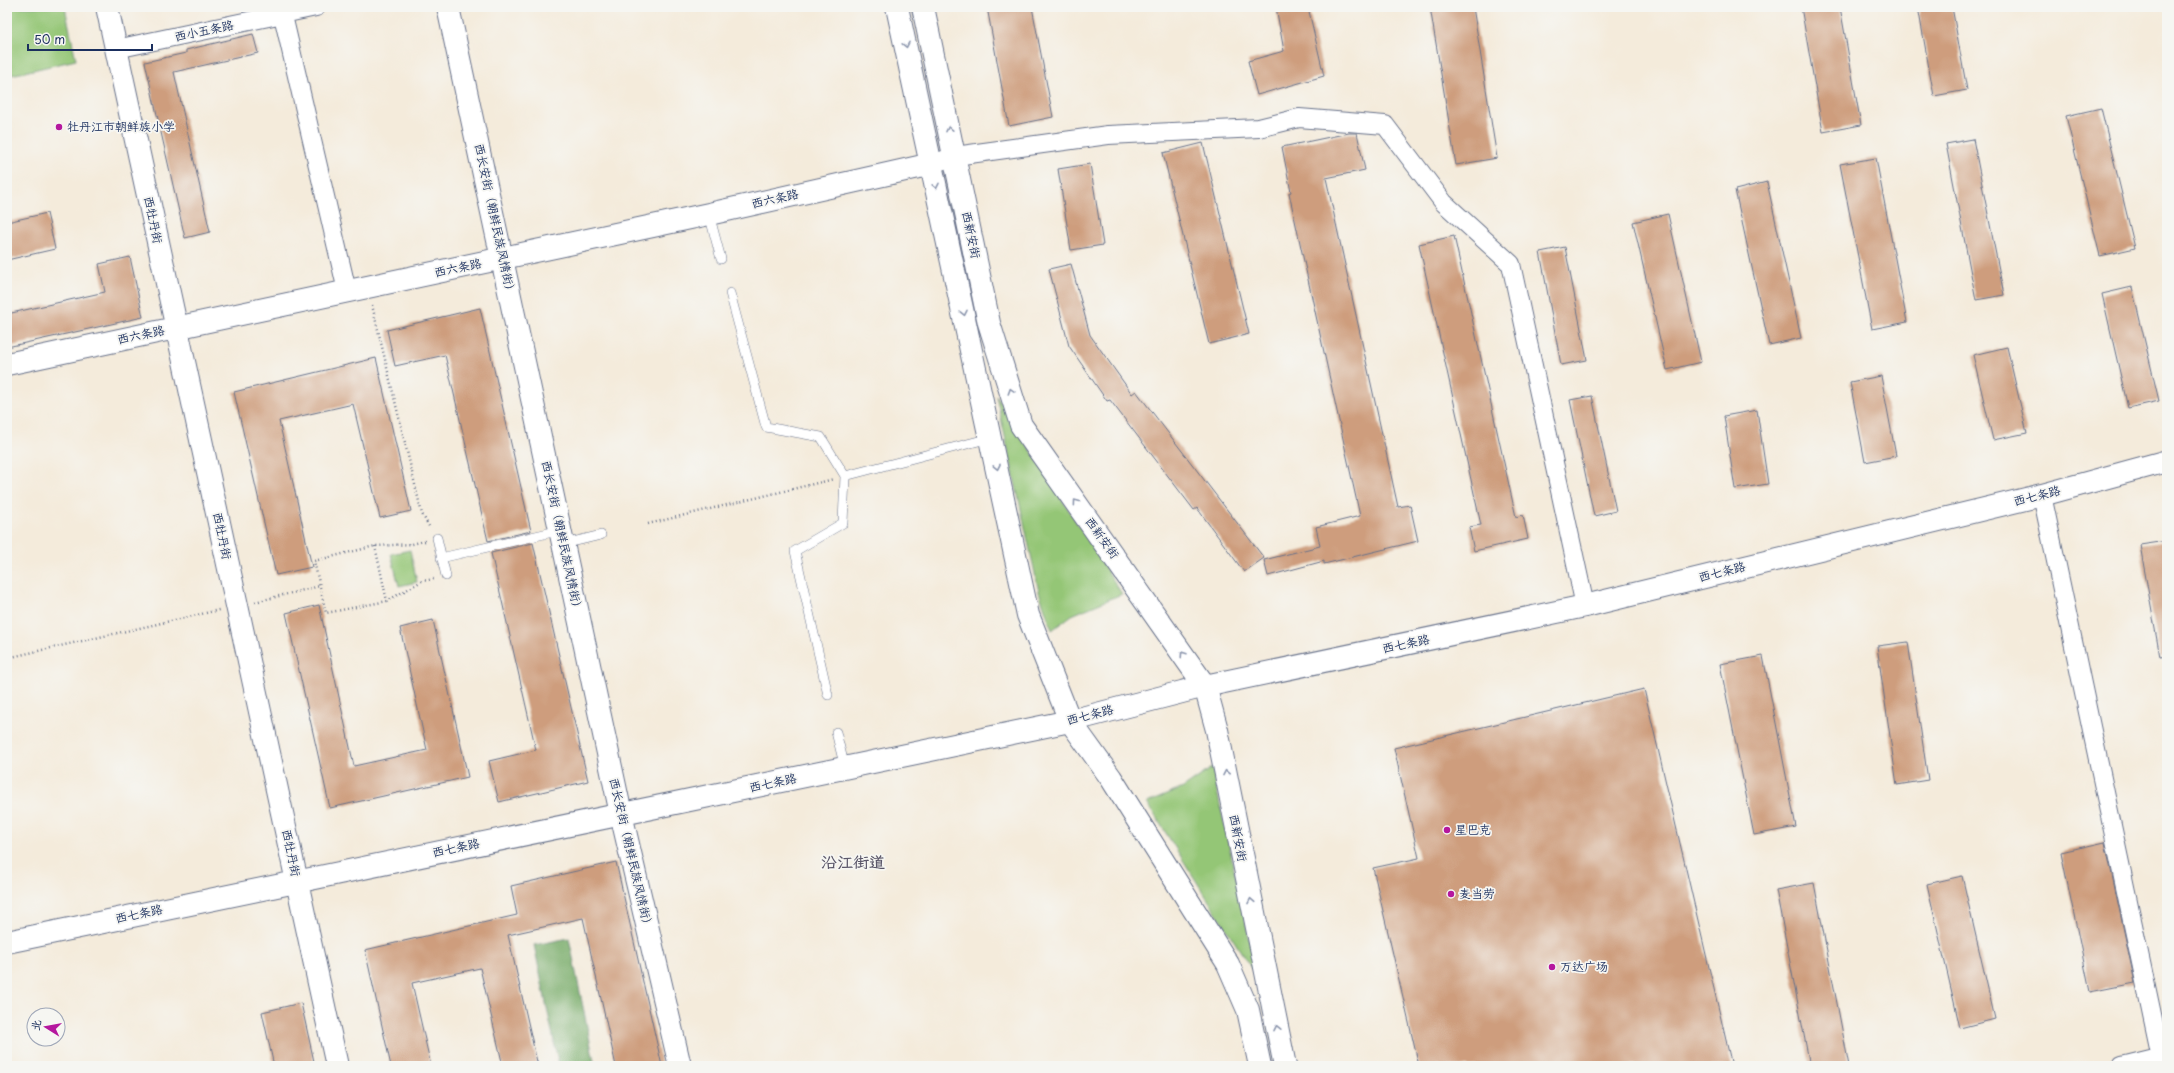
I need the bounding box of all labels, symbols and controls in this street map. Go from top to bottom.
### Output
street label: 西小五条路 [173,15,235,45]
scale bar [28,26,152,52]
text: 50 m [34,30,65,48]
one-way arrow [901,42,909,48]
place label: 牡丹江市朝鲜族小学 [67,117,175,135]
marker: 牡丹江市朝鲜族小学 [54,122,64,132]
one-way arrow [945,126,953,132]
street label: 西长安街（朝鲜民族风情街） [471,142,521,298]
one-way arrow [932,183,940,189]
street label: 西六条路 [749,184,800,212]
street label: 西牡丹街 [140,194,168,245]
street label: 西新安街 [958,209,986,260]
street label: 西六条路 [432,253,483,281]
one-way arrow [959,310,967,316]
street label: 西六条路 [115,320,166,348]
one-way arrow [1007,388,1015,395]
street label: 西长安街（朝鲜民族风情街） [538,459,588,615]
one-way arrow [993,464,1001,470]
street label: 西七条路 [2011,480,2062,510]
one-way arrow [1073,499,1081,506]
street label: 西牡丹街 [209,510,237,561]
street label: 西新安街 [1081,513,1124,562]
street label: 西七条路 [1696,556,1747,586]
street label: 西七条路 [1380,629,1431,657]
one-way arrow [1181,651,1188,658]
street label: 西七条路 [1064,699,1115,729]
street label: 西七条路 [747,768,798,796]
one-way arrow [1222,770,1230,776]
street label: 西长安街（朝鲜民族风情街） [606,776,658,932]
street label: 西新安街 [1226,813,1252,863]
place label: 星巴克 [1455,820,1491,838]
marker: 星巴克 [1442,825,1452,835]
street label: 西牡丹街 [278,827,306,878]
street label: 西七条路 [430,833,481,861]
district label: 沿江街道 [821,849,885,873]
place label: 麦当劳 [1459,884,1495,902]
marker: 麦当劳 [1446,889,1456,899]
one-way arrow [1247,897,1255,904]
street label: 西七条路 [113,899,164,927]
place label: 万达广场 [1560,957,1608,975]
marker: 万达广场 [1547,962,1557,972]
north arrow [26,1007,66,1047]
text: 北 [26,1018,45,1032]
one-way arrow [1274,1025,1282,1031]

